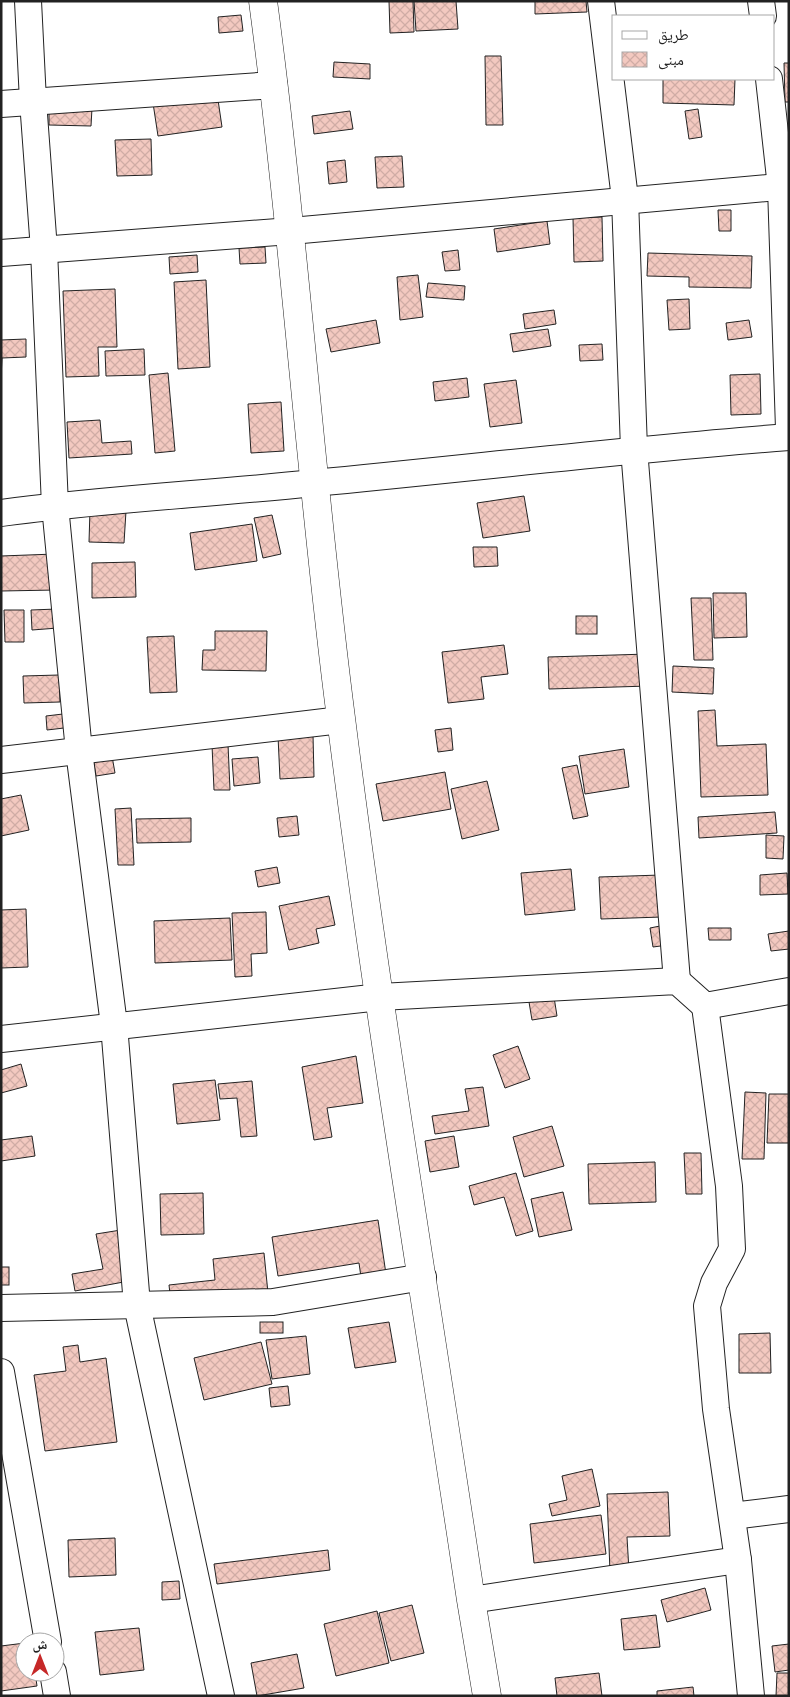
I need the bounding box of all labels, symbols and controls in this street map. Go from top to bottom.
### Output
legend [612,15,775,80]
text: طريق [658,25,689,45]
text: مبنى [658,50,684,70]
north arrow [15,1632,65,1682]
text: ش [33,1635,48,1653]

